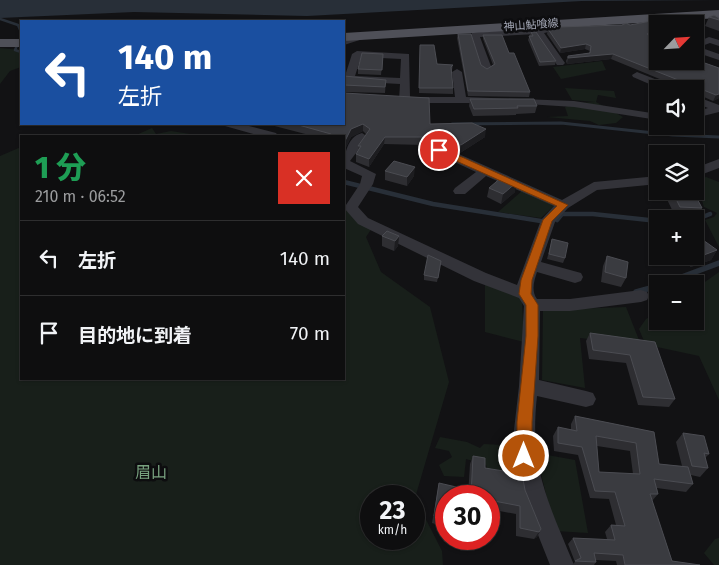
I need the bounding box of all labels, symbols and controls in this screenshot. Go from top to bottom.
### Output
north arrow [649,15,704,70]
map controls [649,15,704,330]
street label: 神山鮎喰線 [503,17,559,33]
text: 140 m [118,36,212,78]
icon: left [35,40,100,105]
button: sound [649,80,704,135]
text: 左折 [118,83,162,110]
pin [418,129,460,171]
icon: arrive [425,136,453,164]
button: layers [649,145,704,200]
text: 1 分 [35,150,86,186]
button: close [278,152,330,204]
text: 210 m · 06:52 [35,187,126,206]
button: + [649,210,704,265]
icon: left [35,244,63,272]
text: 140 m [280,247,330,270]
text: 左折 [78,249,116,272]
button: − [649,275,704,330]
icon: arrive [35,319,63,347]
text: 70 m [290,322,330,345]
text: 目的地に到着 [78,324,192,347]
position arrow [497,429,549,481]
park label: 眉山 [135,463,167,482]
speed limit sign: 30 [435,485,500,550]
text: 23 [380,496,405,526]
text: km/h [378,523,407,537]

